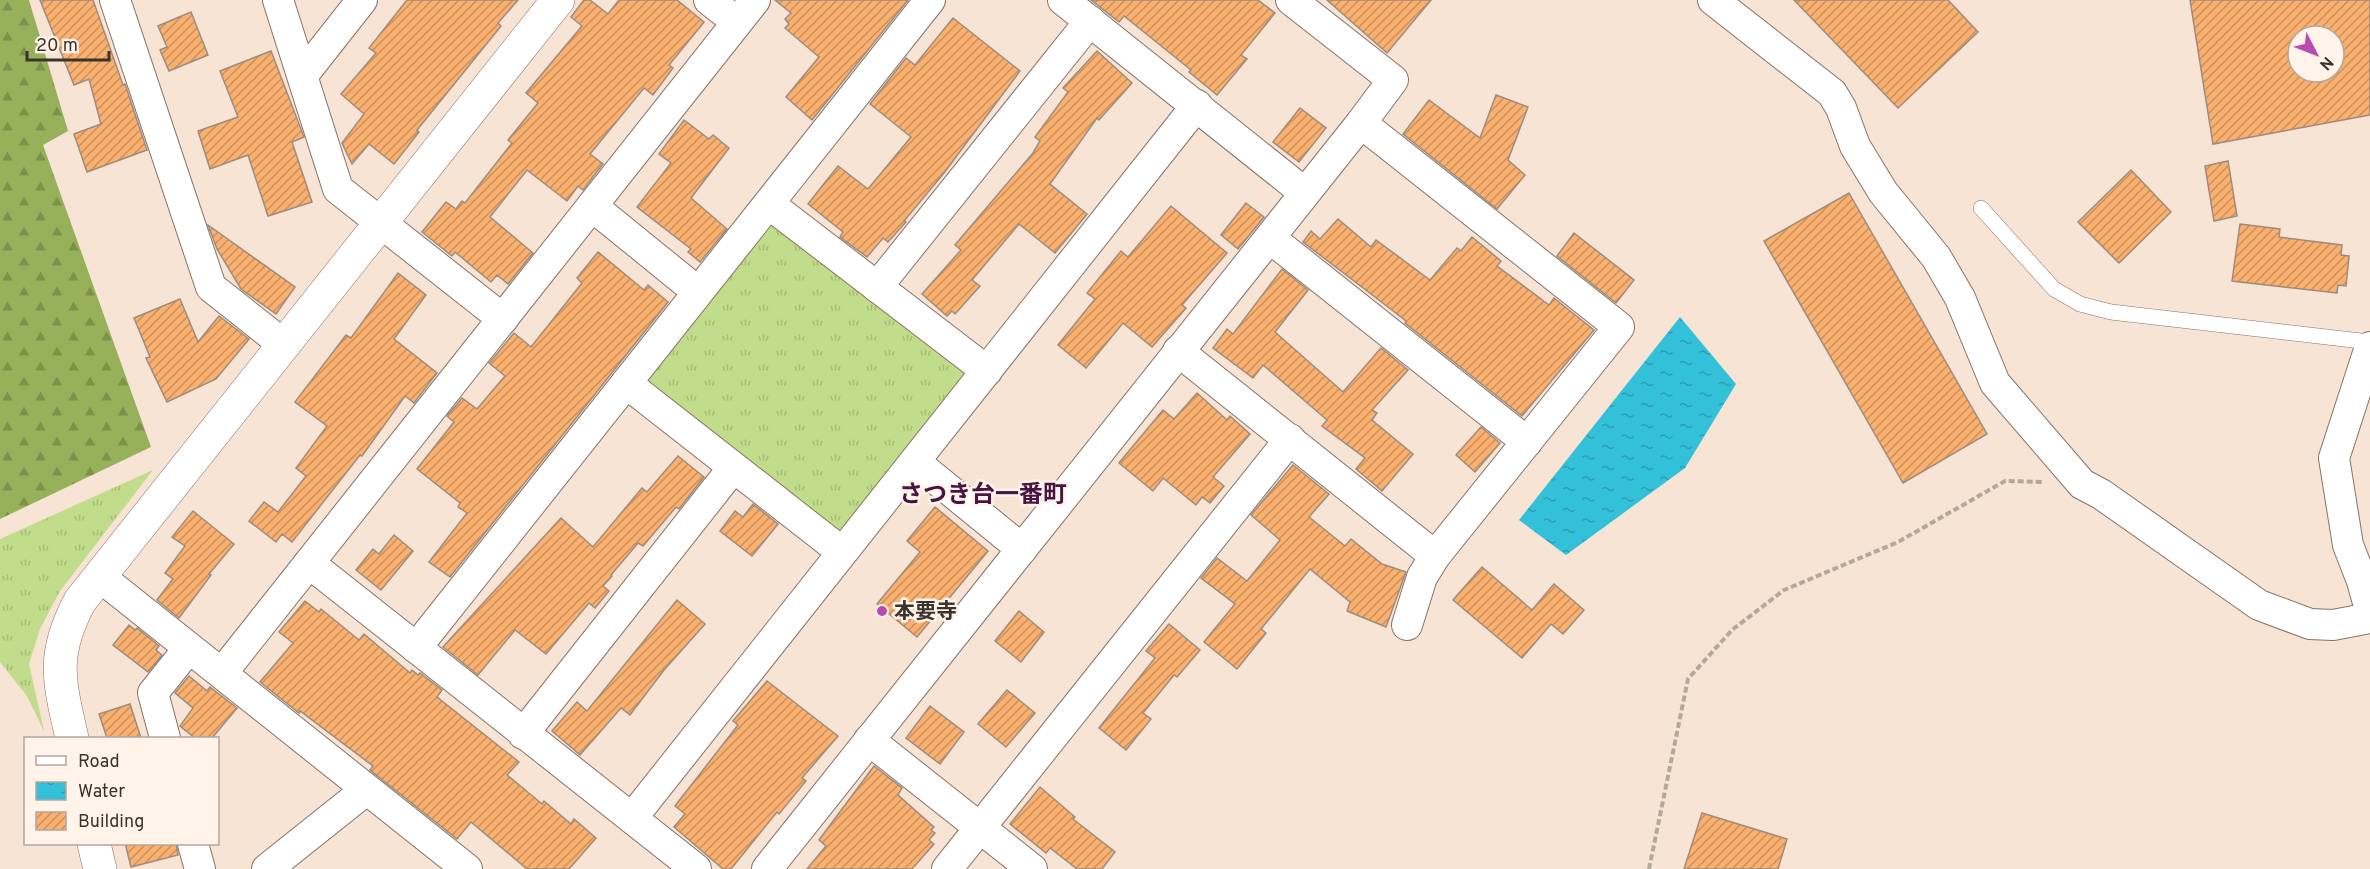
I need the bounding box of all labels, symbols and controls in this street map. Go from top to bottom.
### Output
scale bar [27,24,110,62]
north arrow [2286,24,2346,84]
text: 20 m [36,35,78,58]
text: N [2314,52,2337,74]
district label: さつき台一番町 [899,481,1067,511]
place label: 本要寺 [894,599,957,626]
marker: 本要寺 [875,604,889,618]
legend [24,737,219,845]
text: Road [78,751,120,774]
text: Water [78,781,125,804]
text: Building [78,811,144,834]

